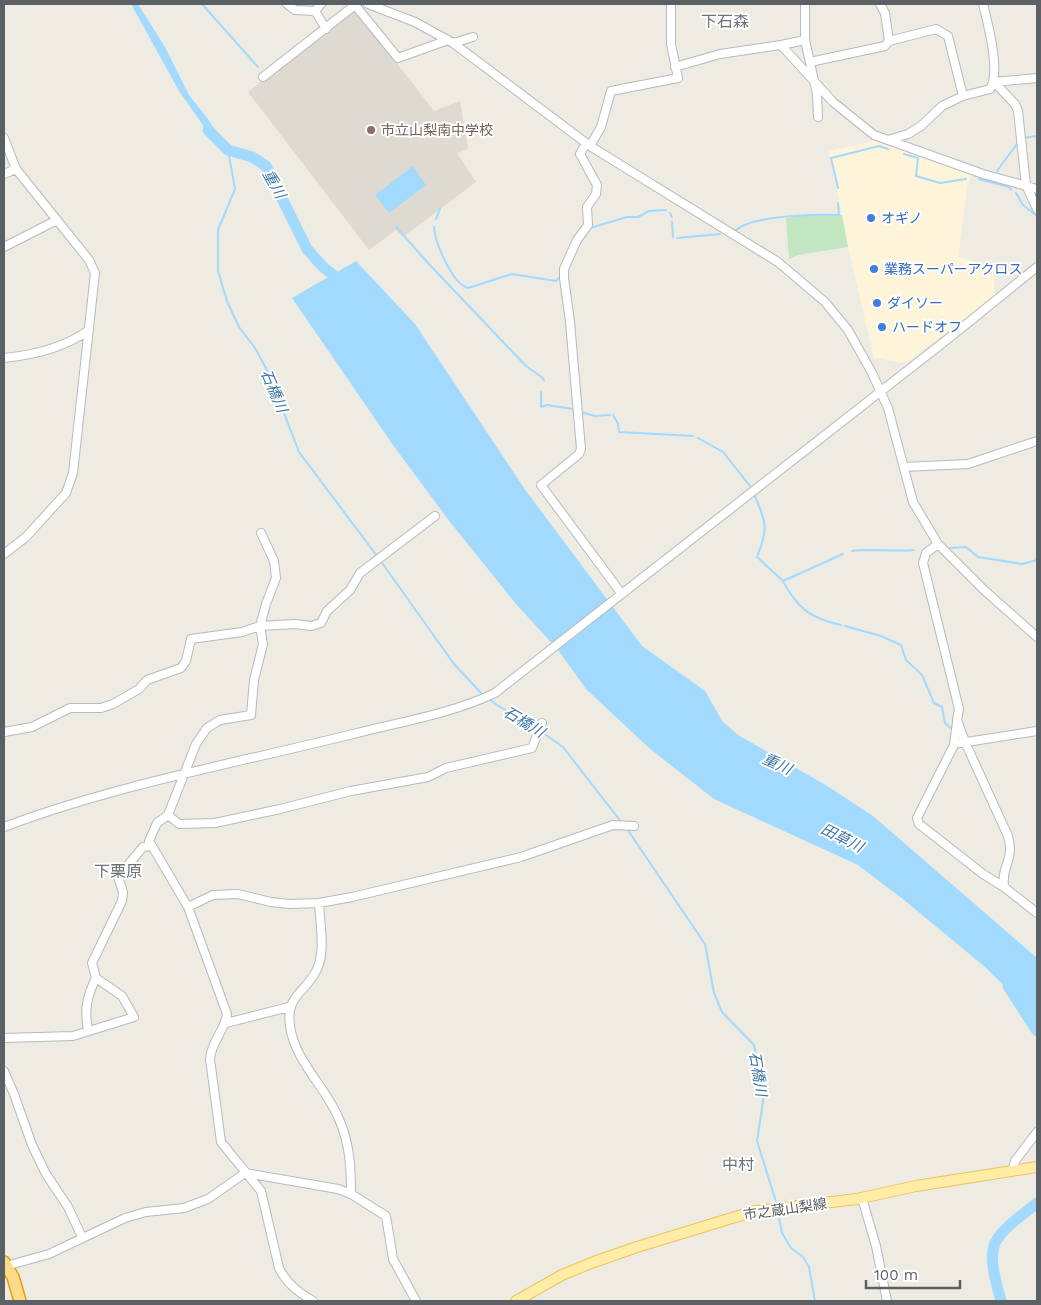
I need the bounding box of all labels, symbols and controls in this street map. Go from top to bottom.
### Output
district label: 下石森 [701,12,749,31]
place label: 市立山梨南中学校 [381,122,493,138]
marker: 市立山梨南中学校 [365,124,377,136]
water label: 重川 [259,167,290,203]
place label: オギノ [881,210,922,226]
marker: オギノ [865,212,877,224]
place label: 業務スーパーアクロス [884,261,1023,277]
marker: 業務スーパーアクロス [868,263,880,275]
place label: ダイソー [887,295,943,311]
marker: ダイソー [871,297,883,309]
place label: ハードオフ [892,319,962,335]
marker: ハードオフ [876,321,888,333]
water label: 石橋川 [257,367,292,417]
water label: 石橋川 [500,703,550,742]
water label: 重川 [760,750,796,779]
water label: 田草川 [818,820,868,857]
district label: 下栗原 [94,862,142,881]
water label: 石橋川 [746,1050,771,1100]
district label: 中村 [722,1155,754,1174]
street label: 市之蔵山梨線 [742,1195,828,1223]
scale bar [866,1258,960,1290]
text: 100 m [874,1266,918,1284]

